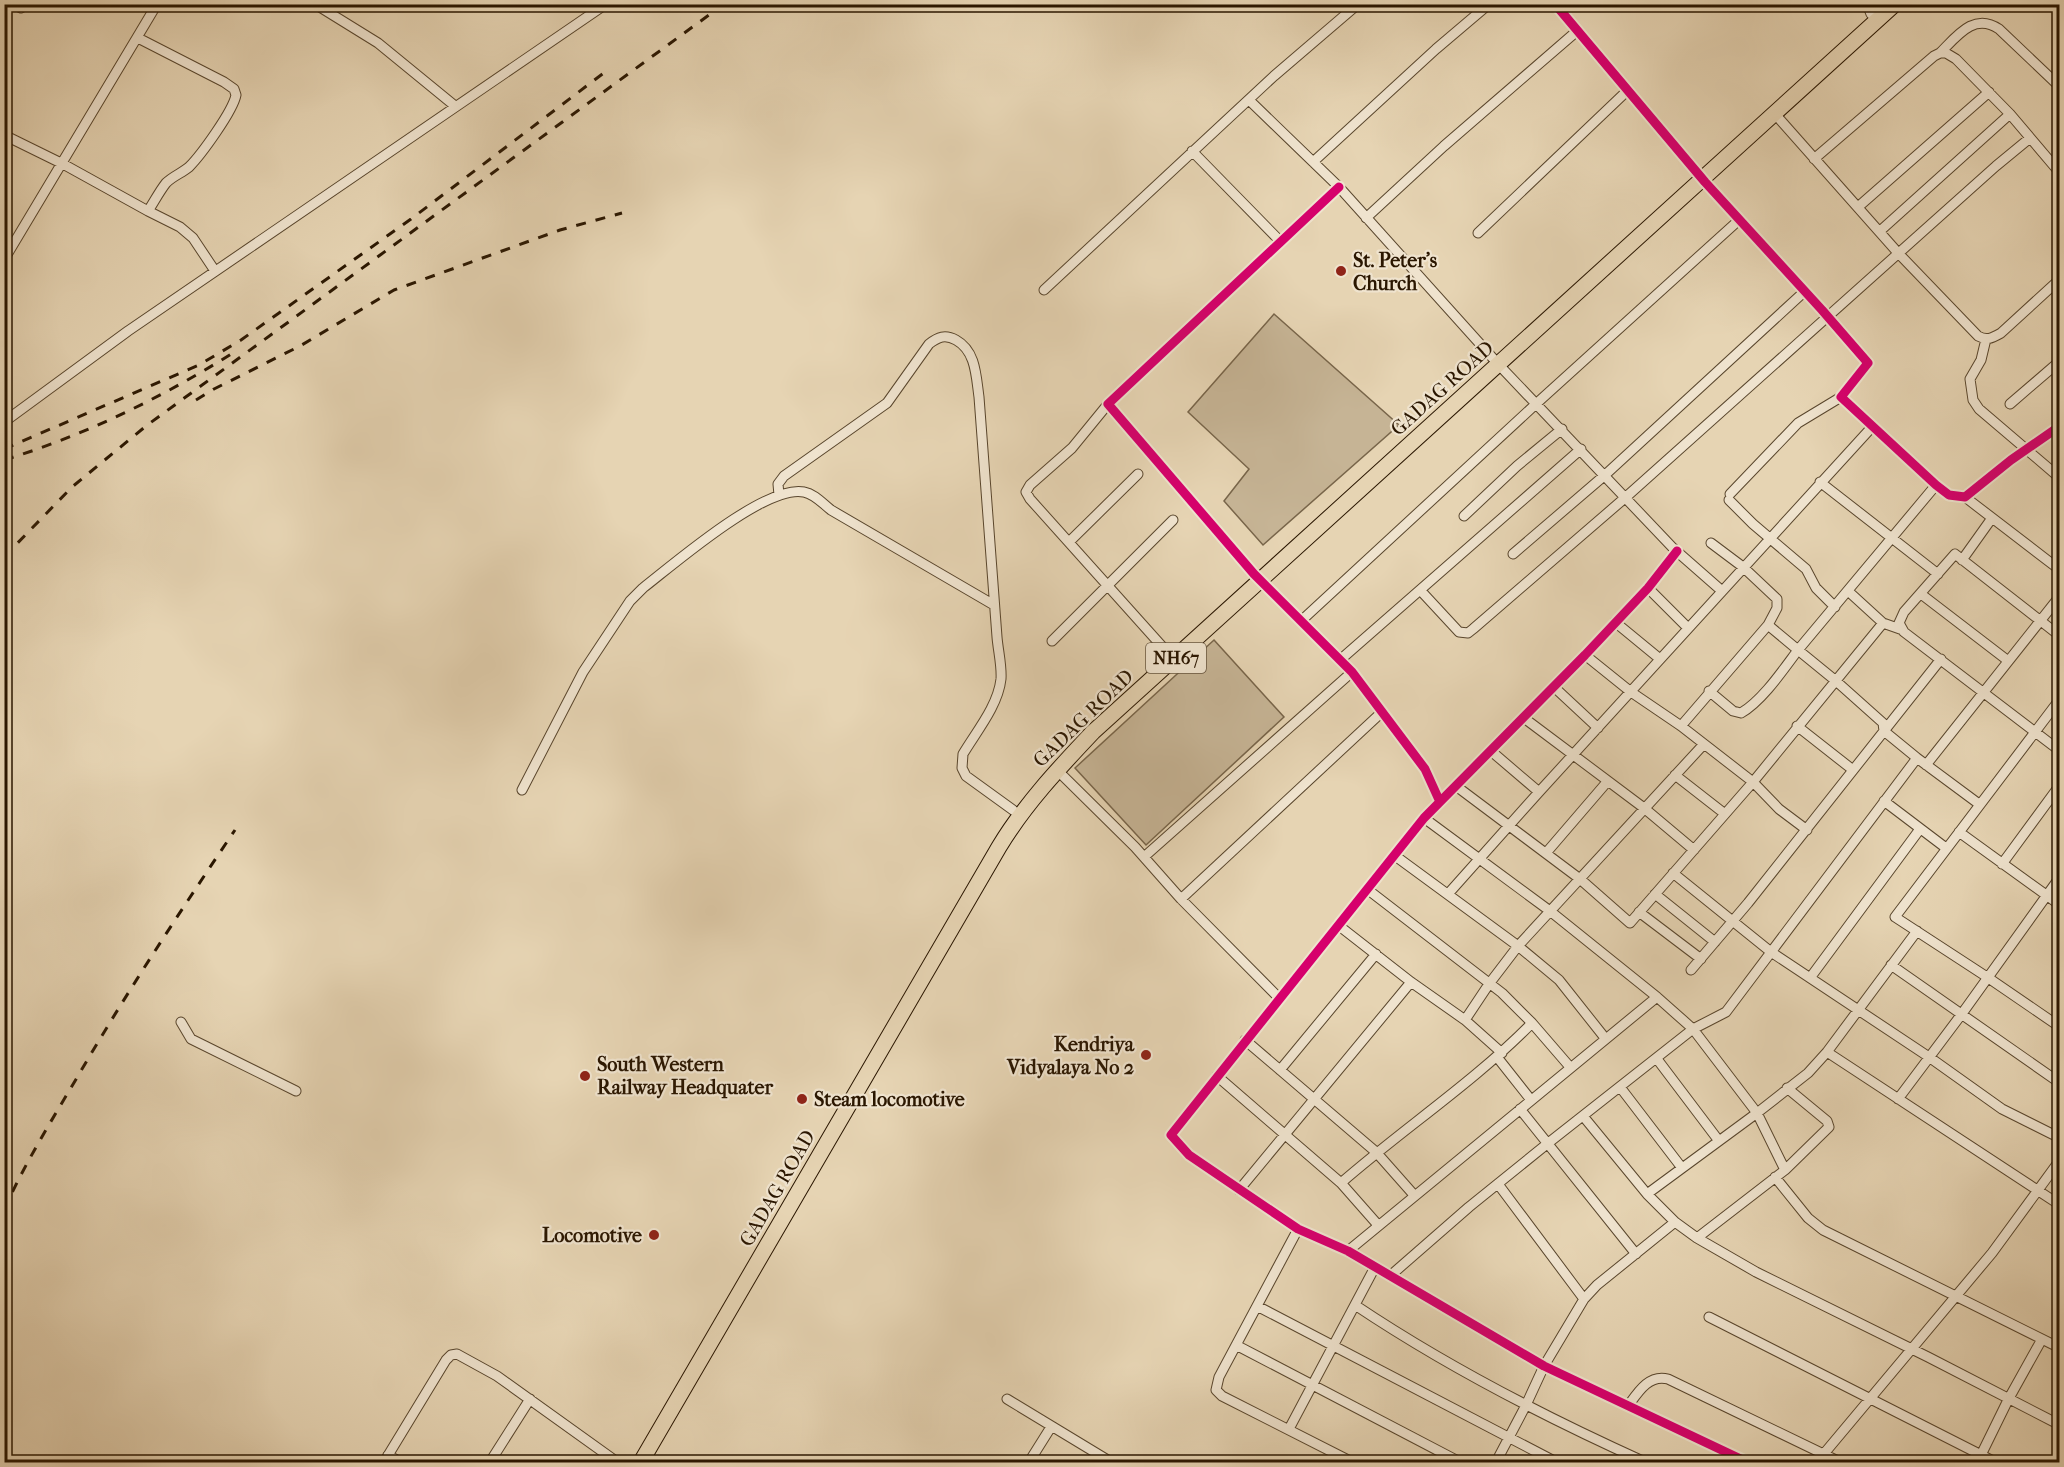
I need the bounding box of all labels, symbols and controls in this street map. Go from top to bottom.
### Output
place label: St. Peter's Church [1353,249,1438,295]
marker: St. Peter's Church [1334,264,1348,278]
street label: GADAG ROAD [1386,336,1499,441]
road number: NH67 [1146,643,1206,673]
street label: GADAG ROAD [1028,665,1138,772]
place label: Kendriya Vidyalaya No 2 [1006,1033,1135,1079]
marker: Kendriya Vidyalaya No 2 [1139,1048,1153,1062]
place label: South Western Railway Headquater [597,1053,773,1099]
marker: South Western Railway Headquater [578,1069,592,1083]
place label: Steam locomotive [814,1088,965,1111]
marker: Steam locomotive [795,1092,809,1106]
street label: GADAG ROAD [735,1126,820,1251]
place label: Locomotive [542,1224,642,1247]
marker: Locomotive [647,1228,661,1242]

